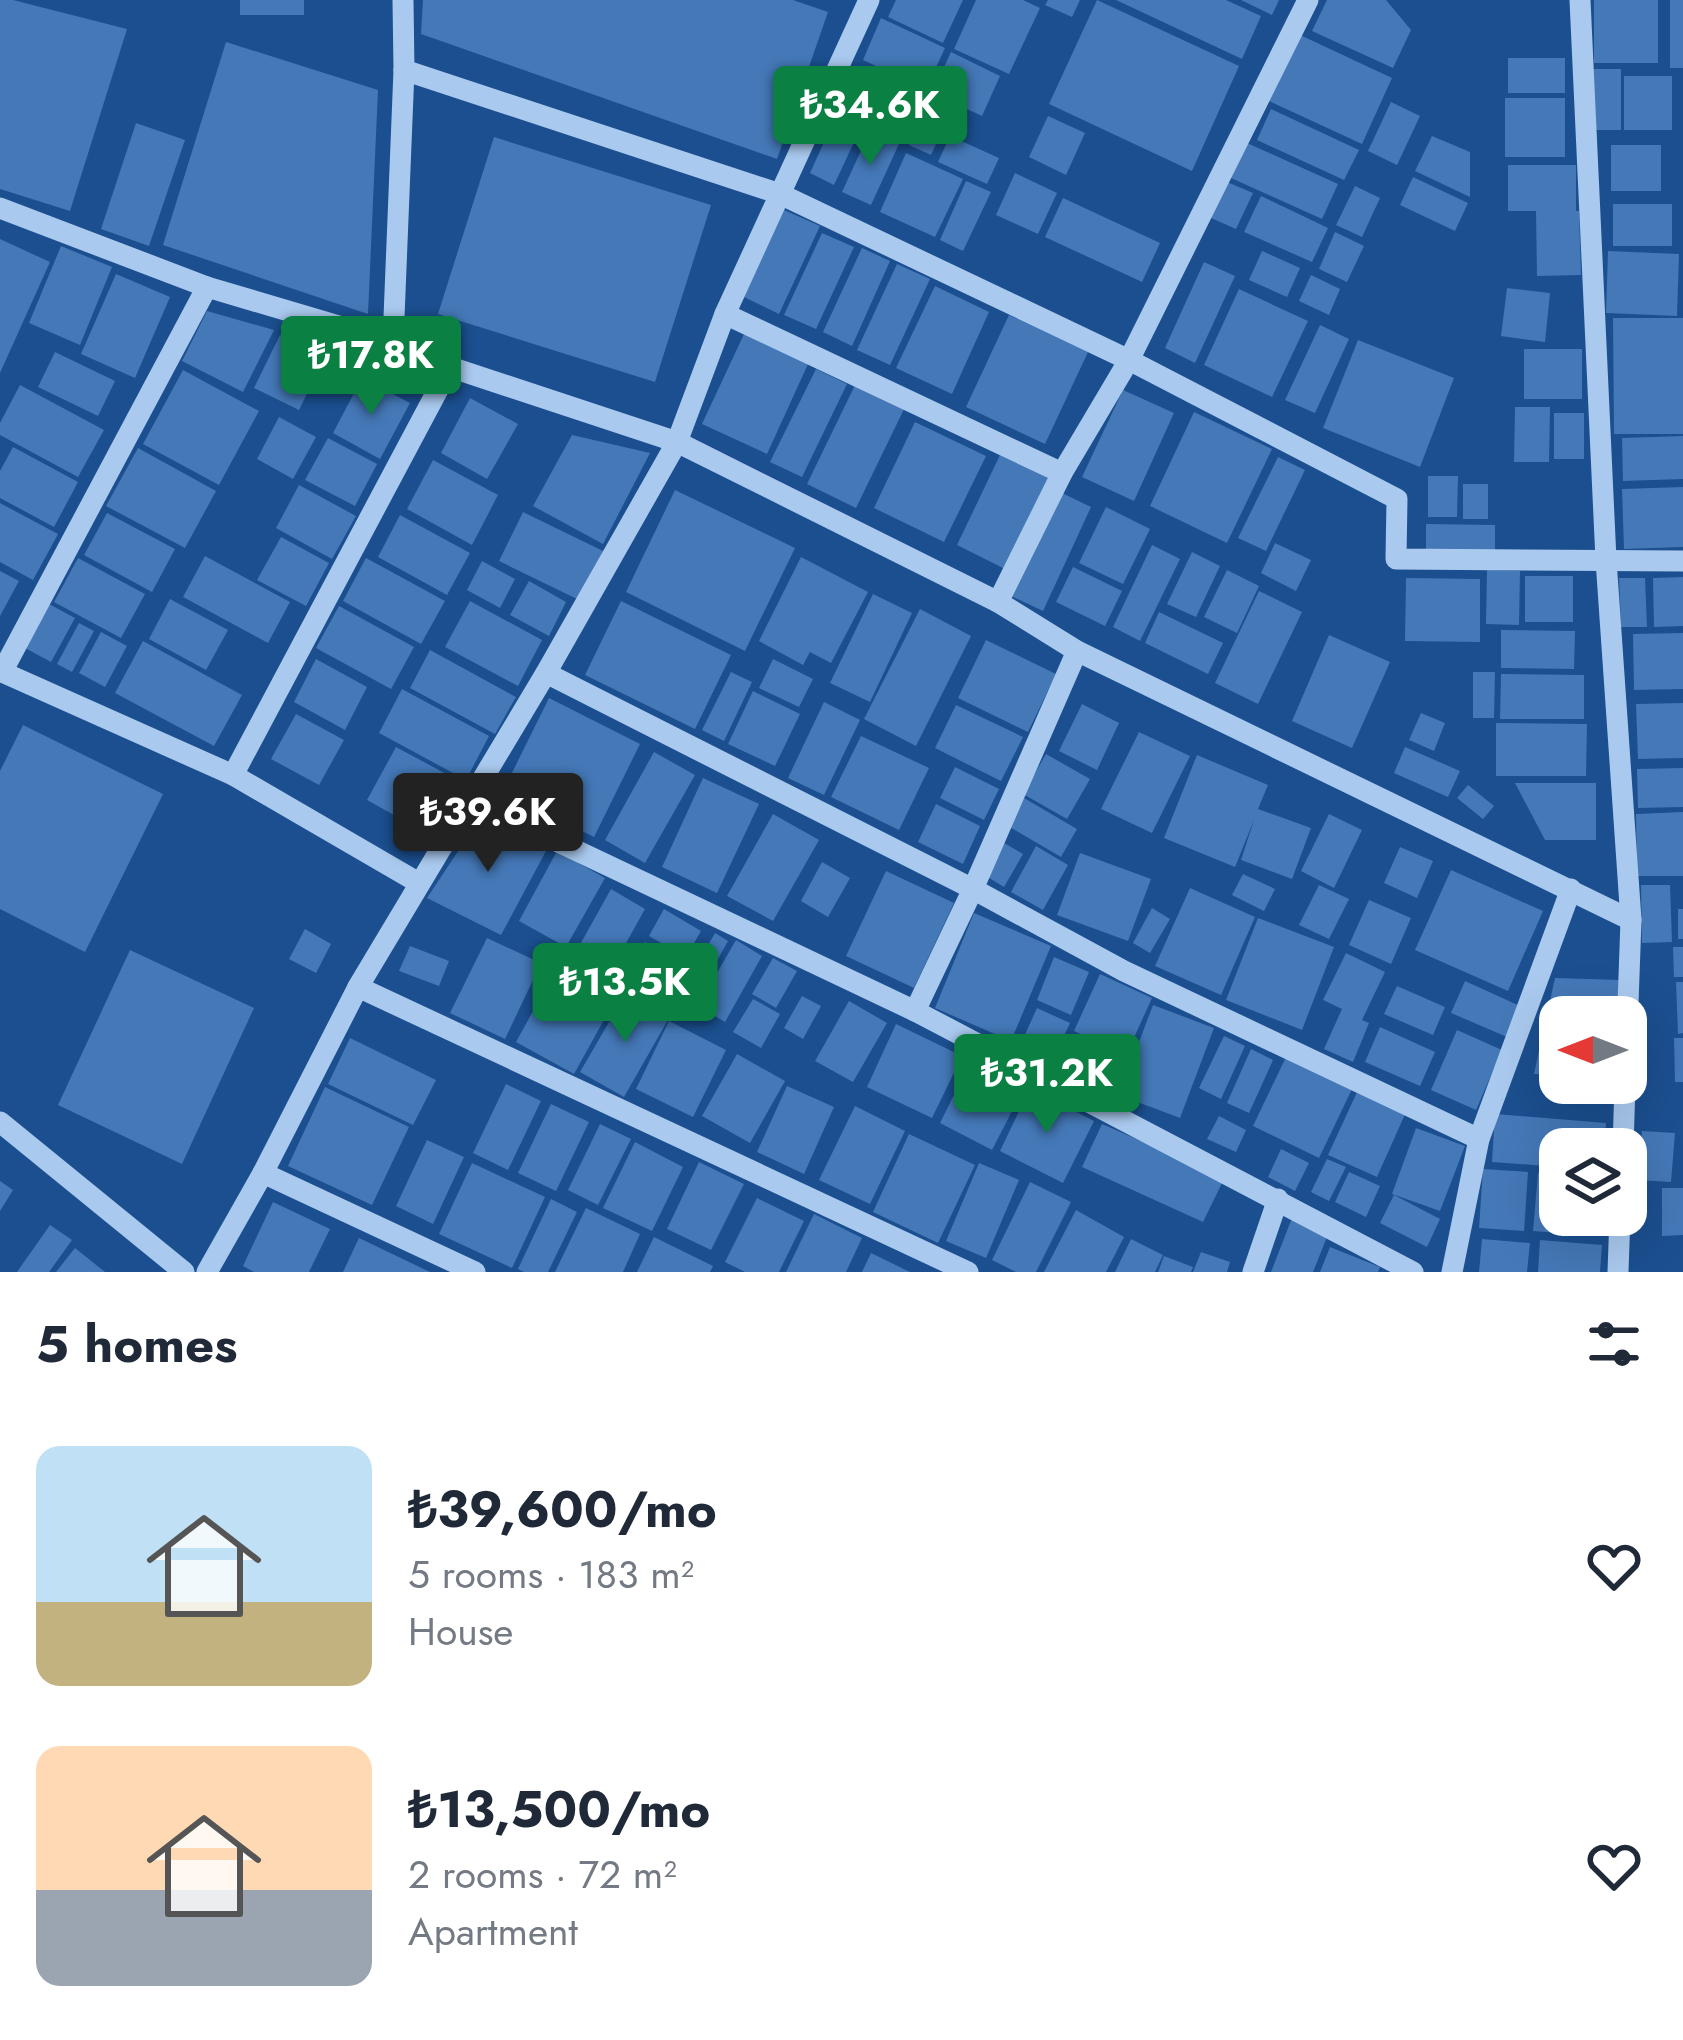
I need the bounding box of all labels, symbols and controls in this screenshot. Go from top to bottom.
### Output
pin: ₺34.6K [772,66,968,168]
text: ₺34.6K [800,76,940,133]
pin: ₺17.8K [273,316,469,418]
text: ₺17.8K [308,326,434,383]
pin: ₺39.6K [390,773,586,875]
text: ₺39.6K [420,783,556,840]
pin: ₺13.5K [527,943,723,1045]
text: ₺13.5K [560,953,690,1010]
north arrow [1539,996,1647,1104]
map controls [1539,996,1647,1236]
pin: ₺31.2K [949,1034,1145,1136]
text: ₺31.2K [981,1044,1113,1101]
button: layers [1539,1128,1647,1236]
text: 5 homes [36,1307,238,1381]
icon: filters [1581,1311,1647,1377]
text: ₺39,600/mo [408,1472,717,1546]
icon: home [132,1494,276,1638]
icon: heart [1581,1533,1647,1599]
text: 5 rooms · 183 m² [408,1546,694,1603]
text: House [408,1603,513,1660]
text: ₺13,500/mo [408,1772,710,1846]
icon: home [132,1794,276,1938]
icon: heart [1581,1833,1647,1899]
text: 2 rooms · 72 m² [408,1846,677,1903]
text: Apartment [408,1903,578,1960]

